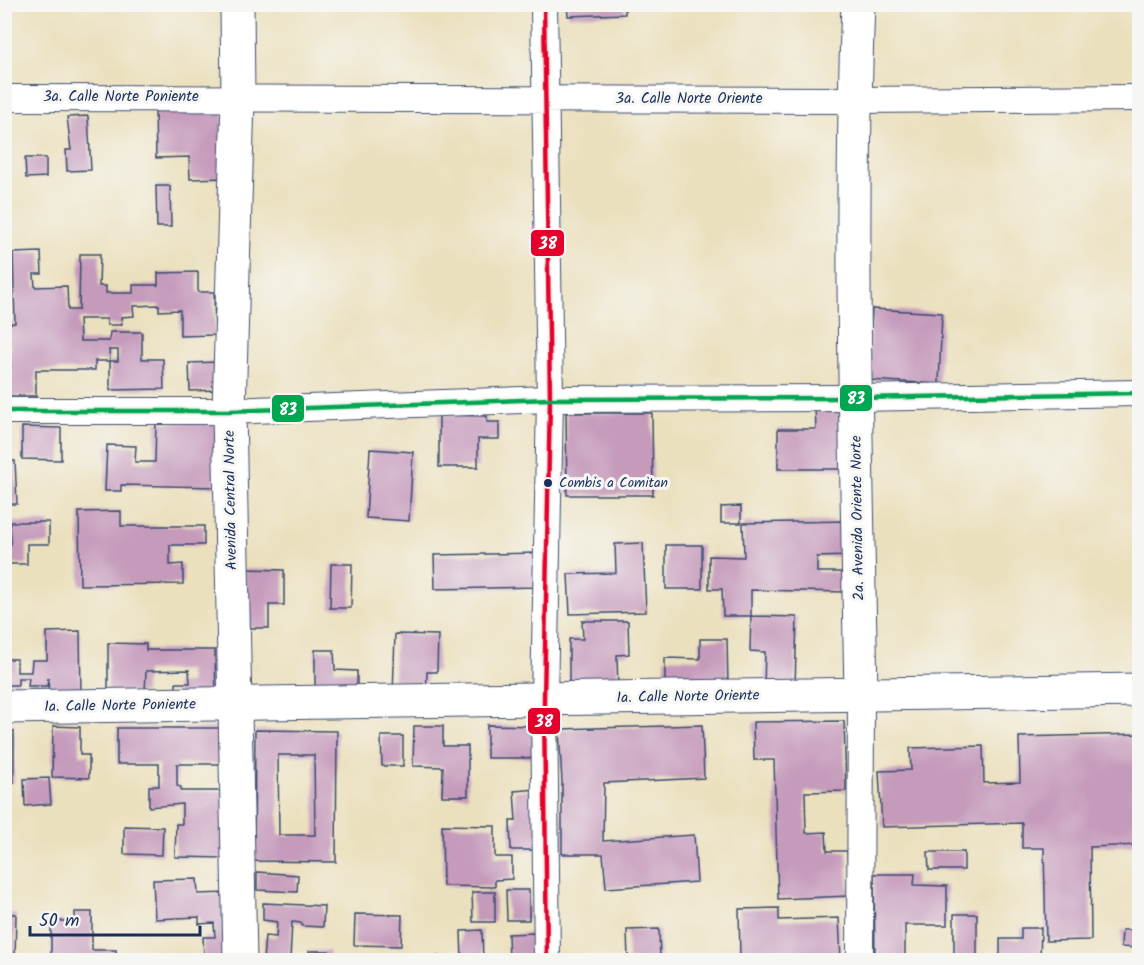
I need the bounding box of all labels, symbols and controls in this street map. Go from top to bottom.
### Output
street label: 3a. Calle Norte Poniente [43,85,199,109]
street label: 3a. Calle Norte Oriente [616,87,763,111]
line badge: 38 [530,229,565,257]
text: 38 [538,232,558,257]
line badge: 83 [839,384,873,412]
text: 83 [847,387,865,412]
line badge: 83 [271,394,305,423]
text: 83 [279,398,297,423]
street label: Avenida Central Norte [218,430,244,570]
street label: 2a. Avenida Oriente Norte [845,435,871,601]
place label: Combis a Comitan [559,472,668,494]
marker: Combis a Comitan [542,477,554,489]
street label: 1a. Calle Norte Oriente [616,684,760,710]
street label: 1a. Calle Norte Poniente [44,693,196,719]
line badge: 38 [527,707,561,735]
text: 38 [534,710,554,735]
scale bar [30,899,200,937]
text: 50 m [39,907,79,936]

